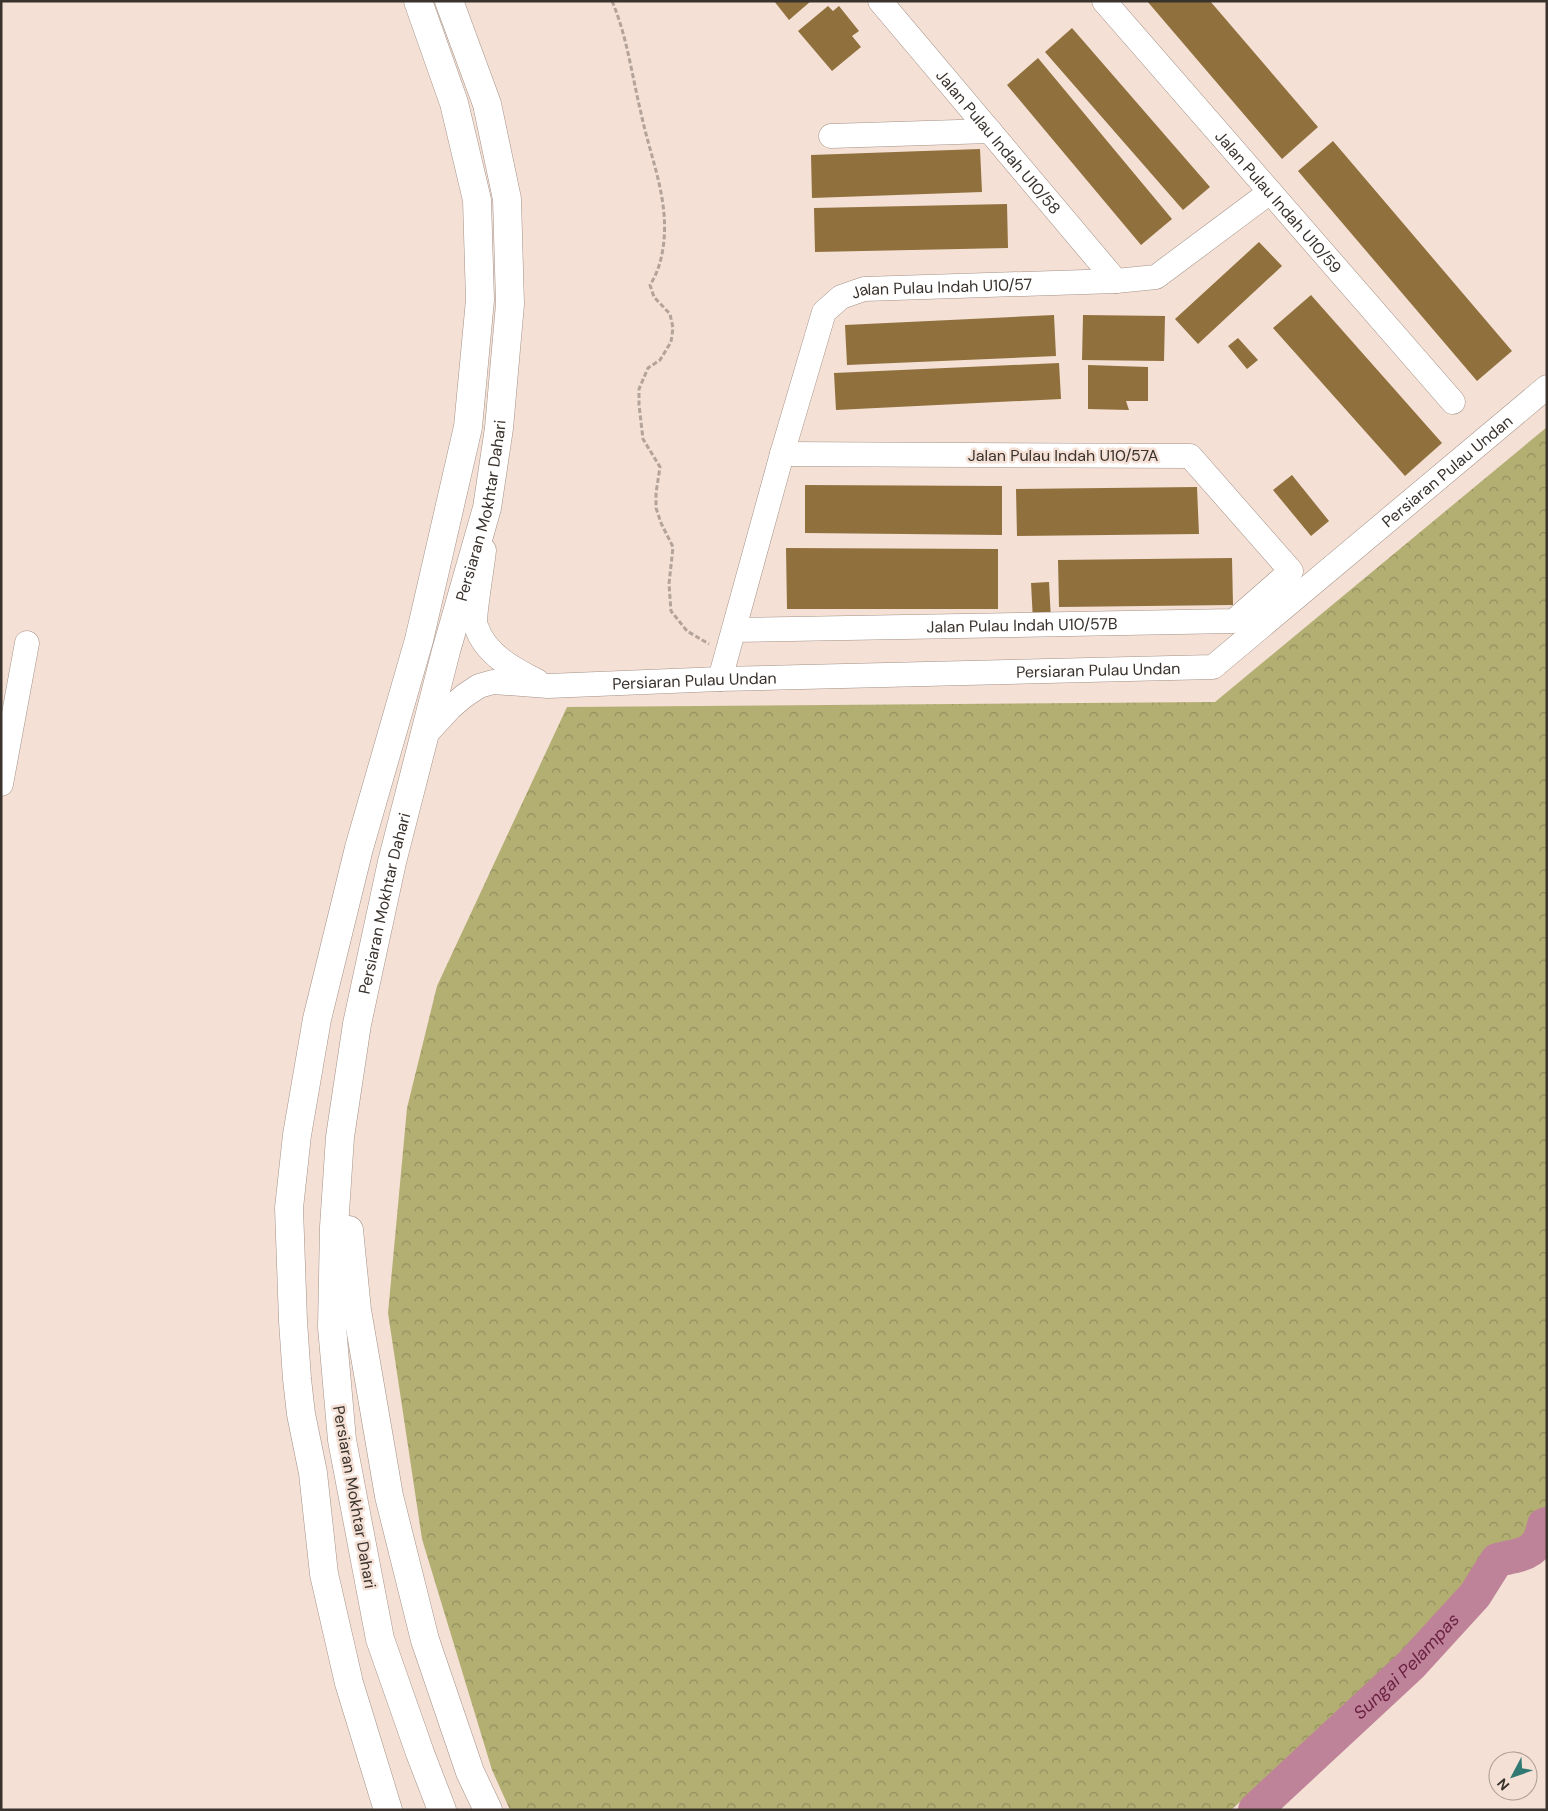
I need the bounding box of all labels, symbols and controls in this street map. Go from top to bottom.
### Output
street label: Jalan Pulau Indah U10/58 [931,65,1065,219]
street label: Jalan Pulau Indah U10/59 [1210,126,1346,278]
street label: Jalan Pulau Indah U10/57 [848,274,1033,304]
street label: Persiaran Pulau Undan [1377,410,1517,532]
street label: Persiaran Mokhtar Dahari [451,419,511,604]
street label: Jalan Pulau Indah U10/57A [968,445,1159,466]
street label: Jalan Pulau Indah U10/57B [926,613,1118,638]
street label: Persiaran Pulau Undan [1016,658,1181,683]
street label: Persiaran Pulau Undan [612,668,777,694]
street label: Persiaran Mokhtar Dahari [354,811,415,996]
street label: Persiaran Mokhtar Dahari [328,1404,381,1590]
water label: Sungai Pelampas [1348,1608,1465,1725]
north arrow [1488,1751,1538,1801]
text: N [1493,1775,1513,1794]

